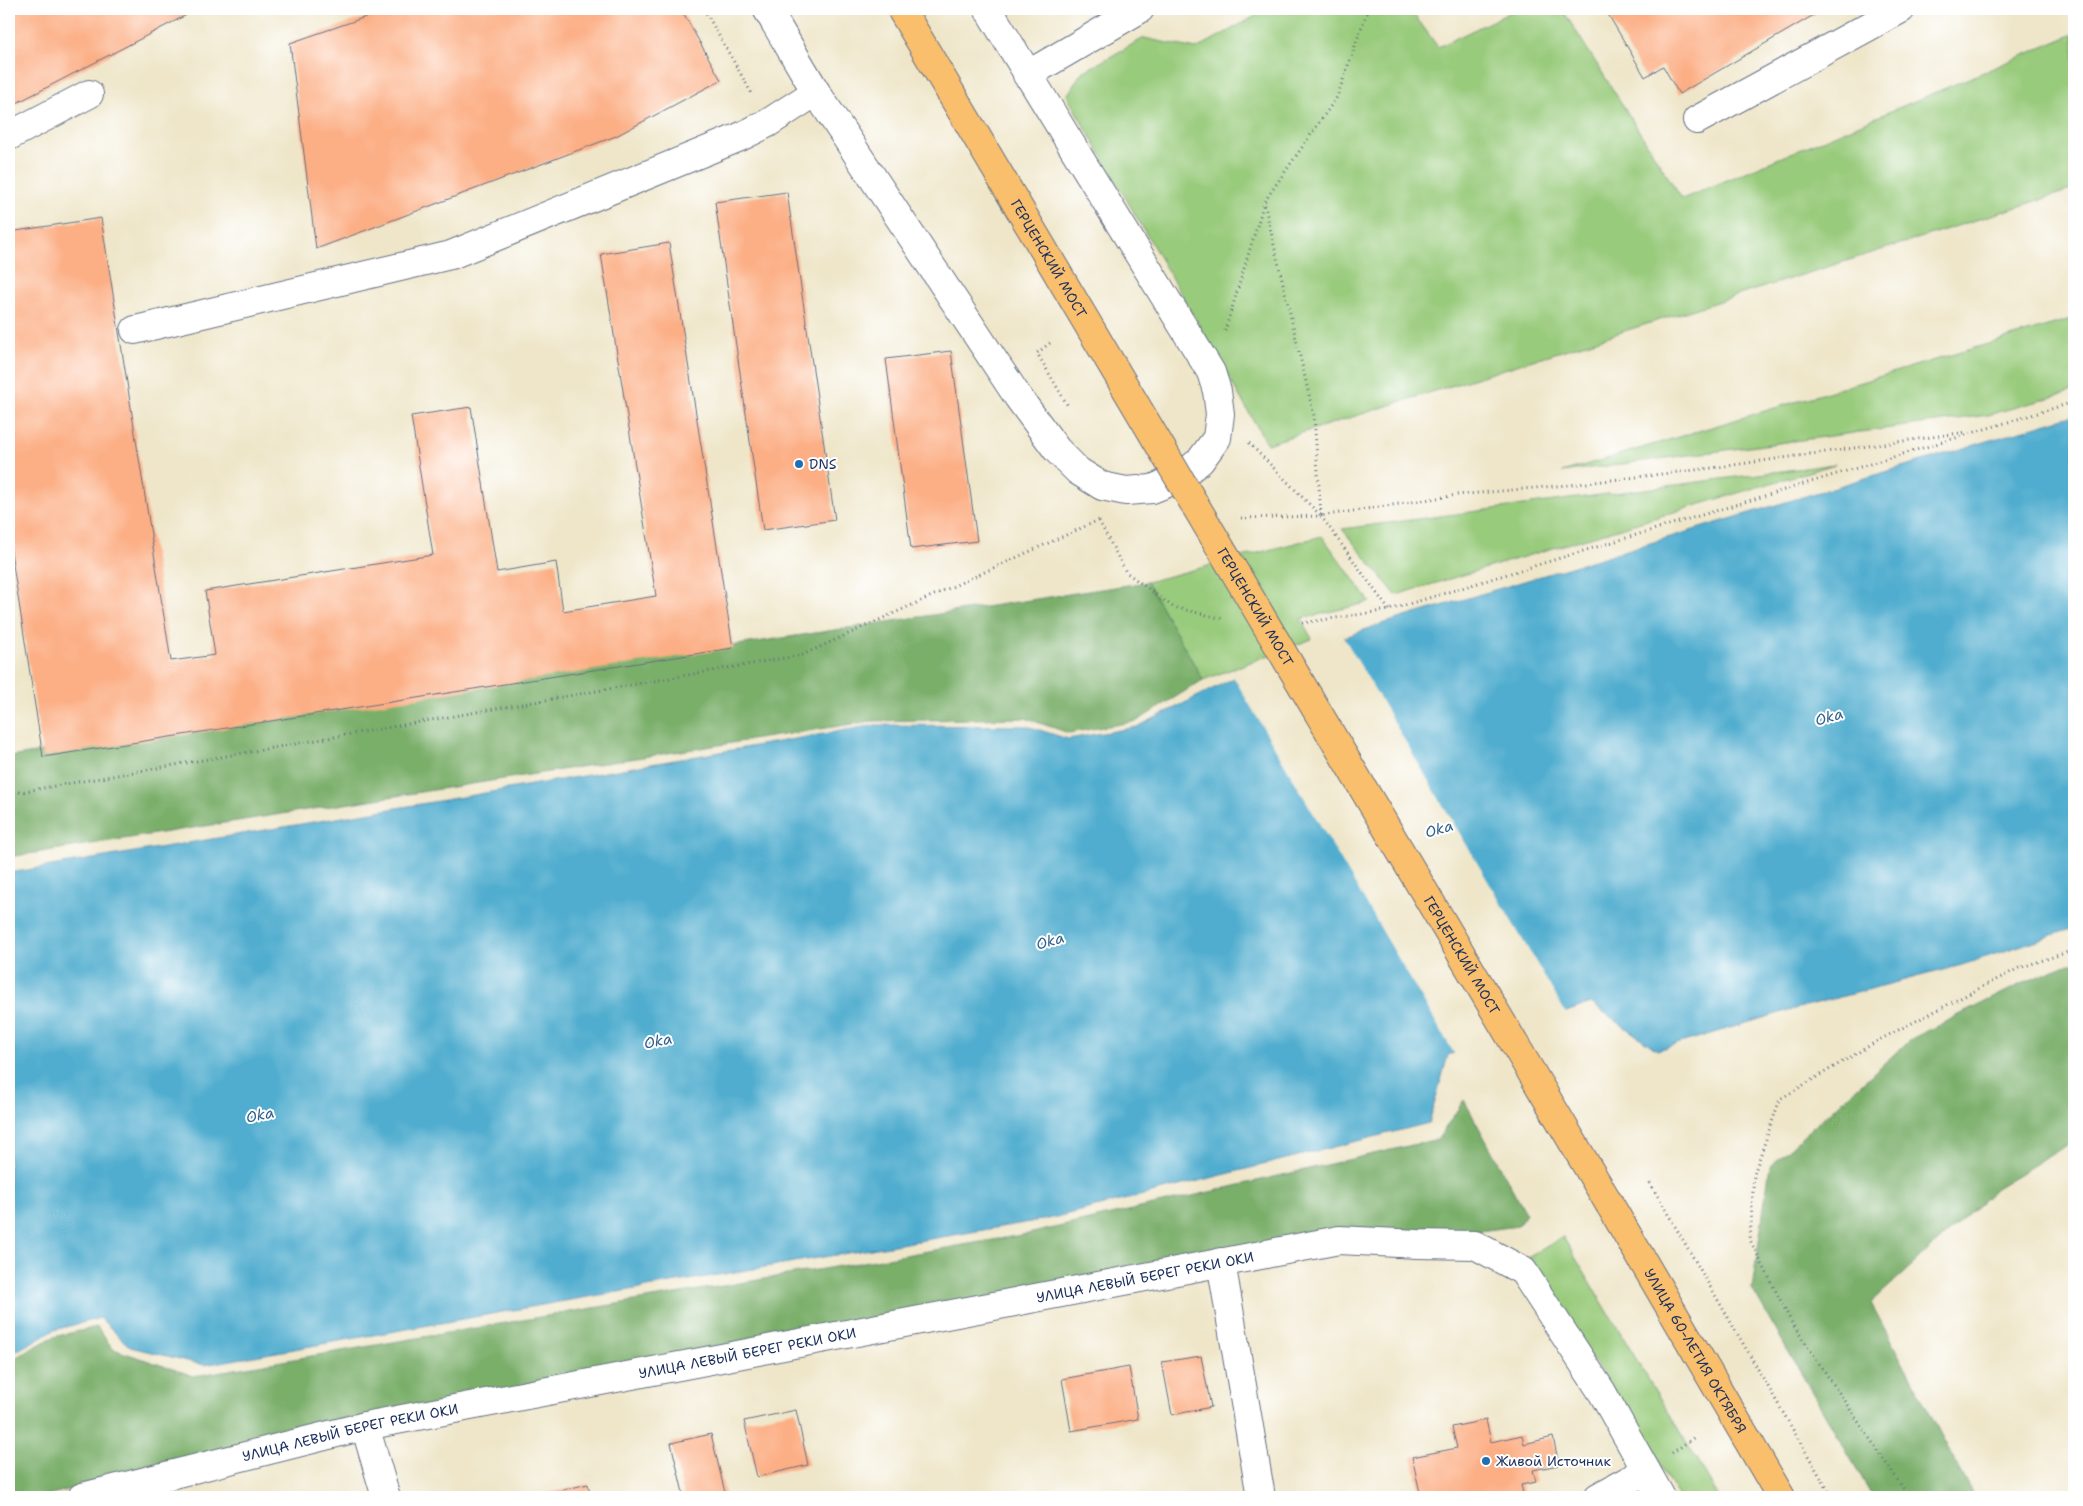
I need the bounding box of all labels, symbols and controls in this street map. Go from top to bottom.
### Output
street label: ГЕРЦЕНСКИЙ МОСТ [1007,196,1091,321]
place label: DNS [809,455,837,473]
marker: DNS [793,458,805,470]
street label: ГЕРЦЕНСКИЙ МОСТ [1213,544,1298,670]
water label: Oka [1813,703,1845,731]
water label: Oka [1423,815,1455,843]
street label: ГЕРЦЕНСКИЙ МОСТ [1420,893,1504,1018]
water label: Oka [1034,927,1066,955]
water label: Oka [642,1028,674,1054]
water label: Oka [244,1102,276,1128]
street label: УЛИЦА ЛЕВЫЙ БЕРЕГ РЕКИ ОКИ [1035,1247,1255,1307]
street label: УЛИЦА 60-ЛЕТИЯ ОКТЯБРЯ [1640,1265,1751,1436]
street label: УЛИЦА ЛЕВЫЙ БЕРЕГ РЕКИ ОКИ [637,1323,858,1383]
street label: УЛИЦА ЛЕВЫЙ БЕРЕГ РЕКИ ОКИ [240,1399,460,1465]
place label: Живой Источник [1496,1452,1611,1470]
marker: Живой Источник [1480,1455,1492,1467]

